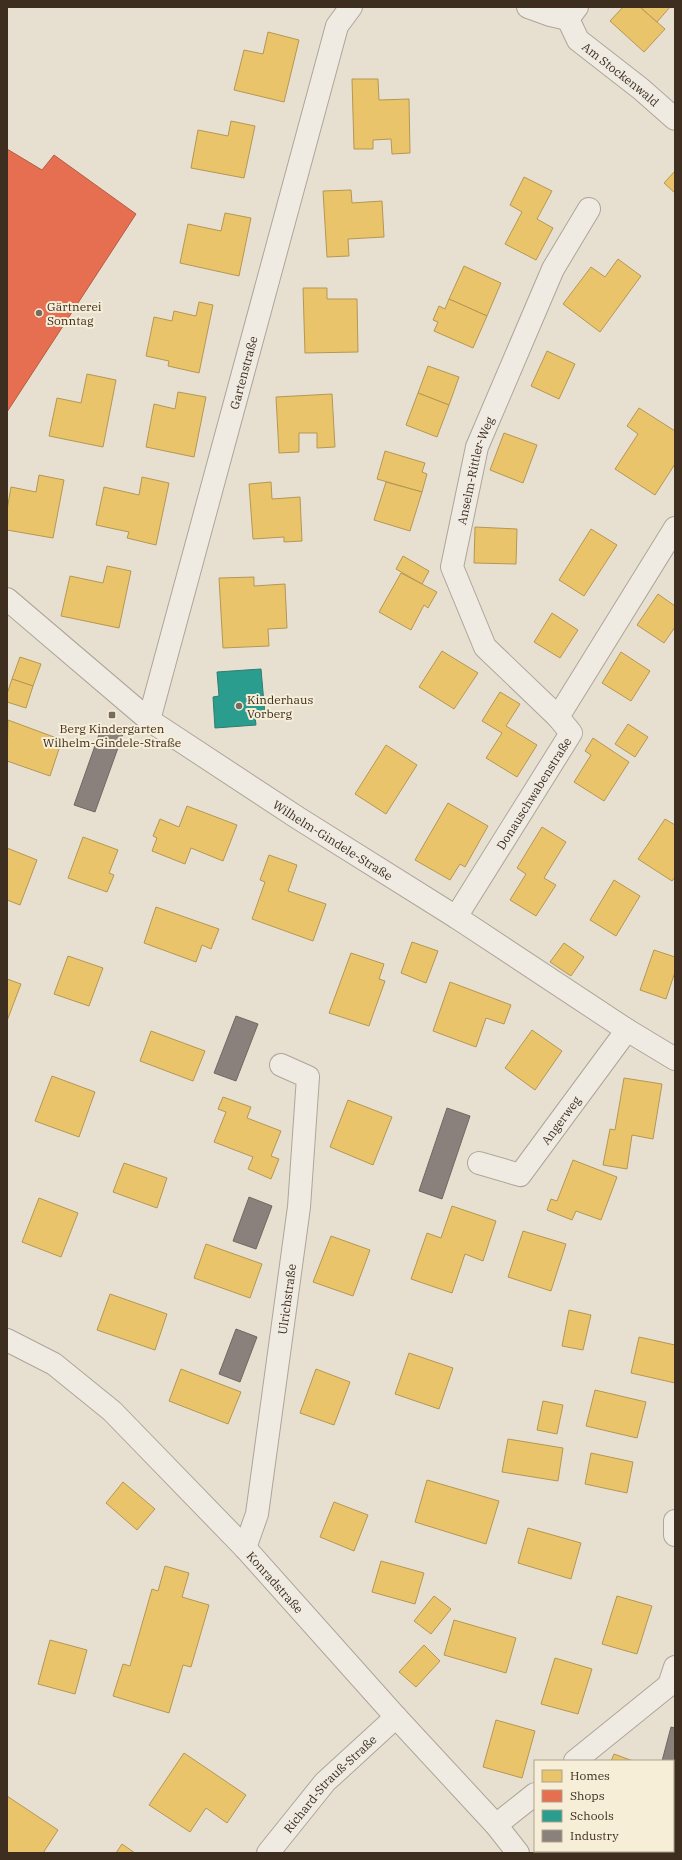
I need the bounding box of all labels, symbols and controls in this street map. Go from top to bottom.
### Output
street label: Am Stockenwald [579,39,663,109]
place label: Gärtnerei Sonntag [47,299,102,328]
marker: Gärtnerei Sonntag [34,308,44,318]
street label: Gartenstraße [226,334,260,411]
street label: Anselm-Rittler-Weg [454,414,497,526]
place label: Kinderhaus Vorberg [247,692,313,721]
marker: Kinderhaus Vorberg [234,701,244,711]
marker: Berg Kindergarten Wilhelm-Gindele-Straße [107,710,117,720]
place label: Berg Kindergarten Wilhelm-Gindele-Straße [43,721,181,750]
street label: Donauschwabenstraße [493,734,574,852]
street label: Wilhelm-Gindele-Straße [270,796,396,883]
street label: Angerweg [538,1092,584,1147]
street label: Ulrichstraße [274,1263,299,1335]
street label: Konradstraße [244,1548,307,1616]
street label: Richard-Strauß-Straße [280,1732,379,1836]
legend [534,1760,674,1852]
text: Homes [570,1768,610,1783]
text: Shops [570,1788,605,1803]
text: Schools [570,1808,614,1823]
text: Industry [570,1828,619,1843]

